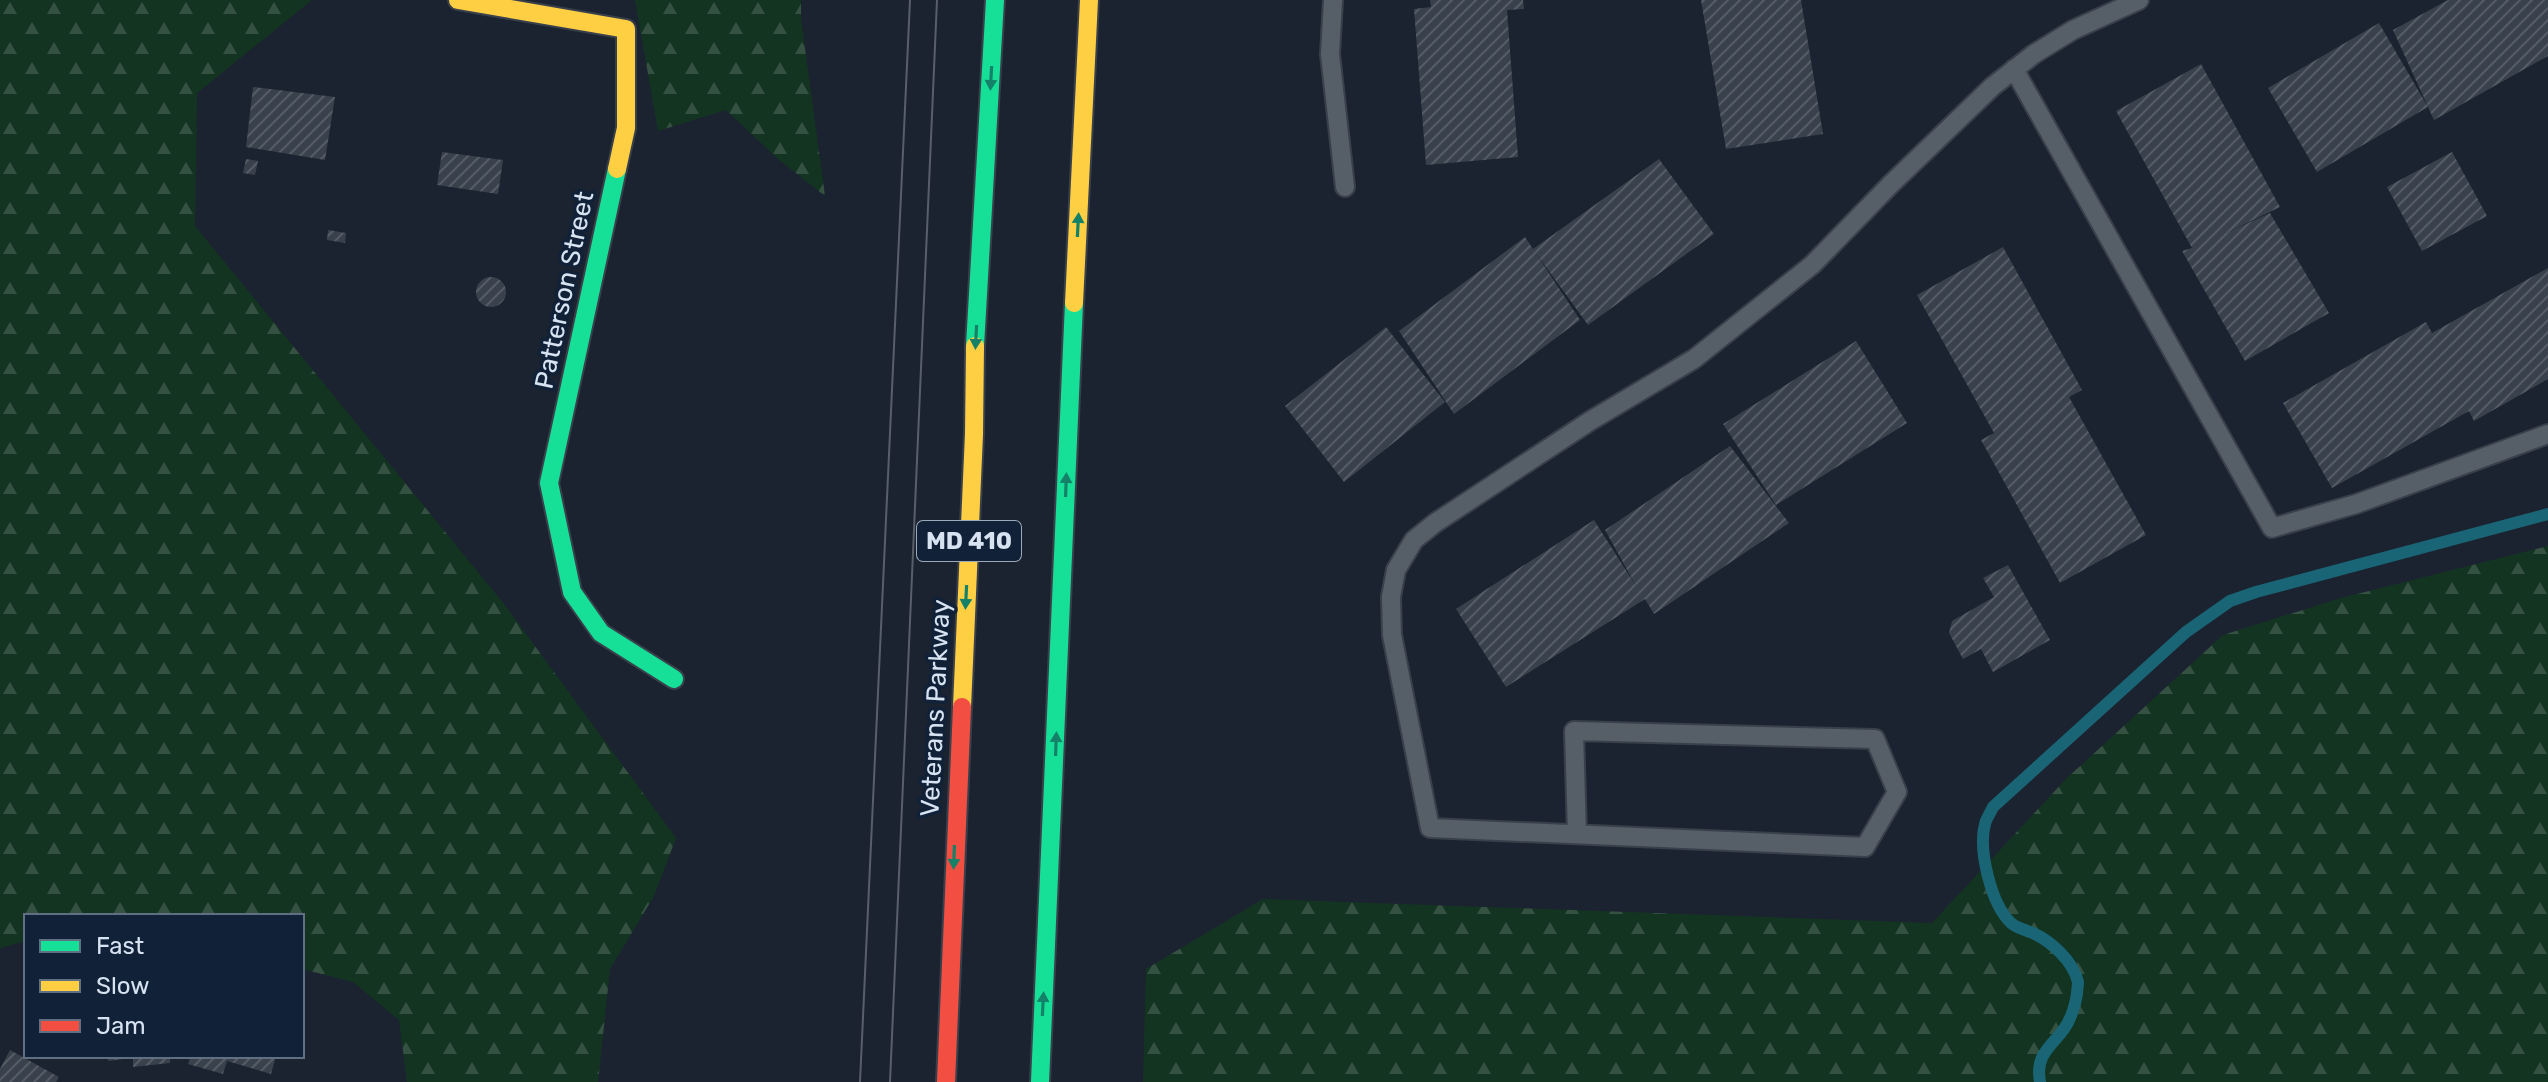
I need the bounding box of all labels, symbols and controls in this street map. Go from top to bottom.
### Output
one-way arrow [984,66,997,91]
street label: Patterson Street [528,189,601,392]
one-way arrow [1072,212,1085,237]
one-way arrow [969,325,982,350]
one-way arrow [1059,472,1072,497]
road number: MD 410 [917,521,1021,561]
one-way arrow [959,585,972,610]
street label: Veterans Parkway [914,599,957,817]
one-way arrow [1049,731,1062,756]
one-way arrow [948,845,961,870]
legend [24,914,304,1058]
text: Fast [96,932,144,960]
text: Slow [96,972,149,1000]
one-way arrow [1037,991,1050,1016]
text: Jam [96,1012,146,1040]

